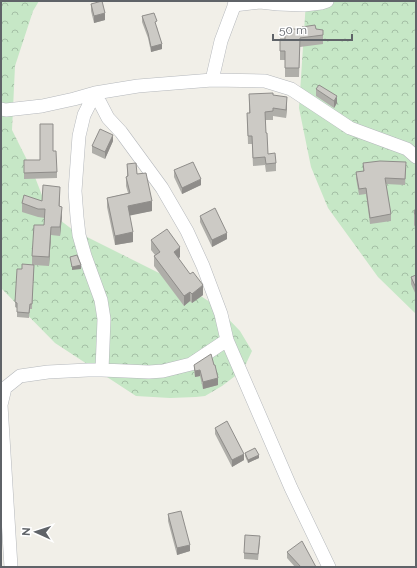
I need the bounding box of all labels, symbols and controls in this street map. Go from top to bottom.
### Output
scale bar [273,16,352,42]
text: 50 m [279,23,307,37]
north arrow [16,512,56,552]
text: N [20,527,33,536]

